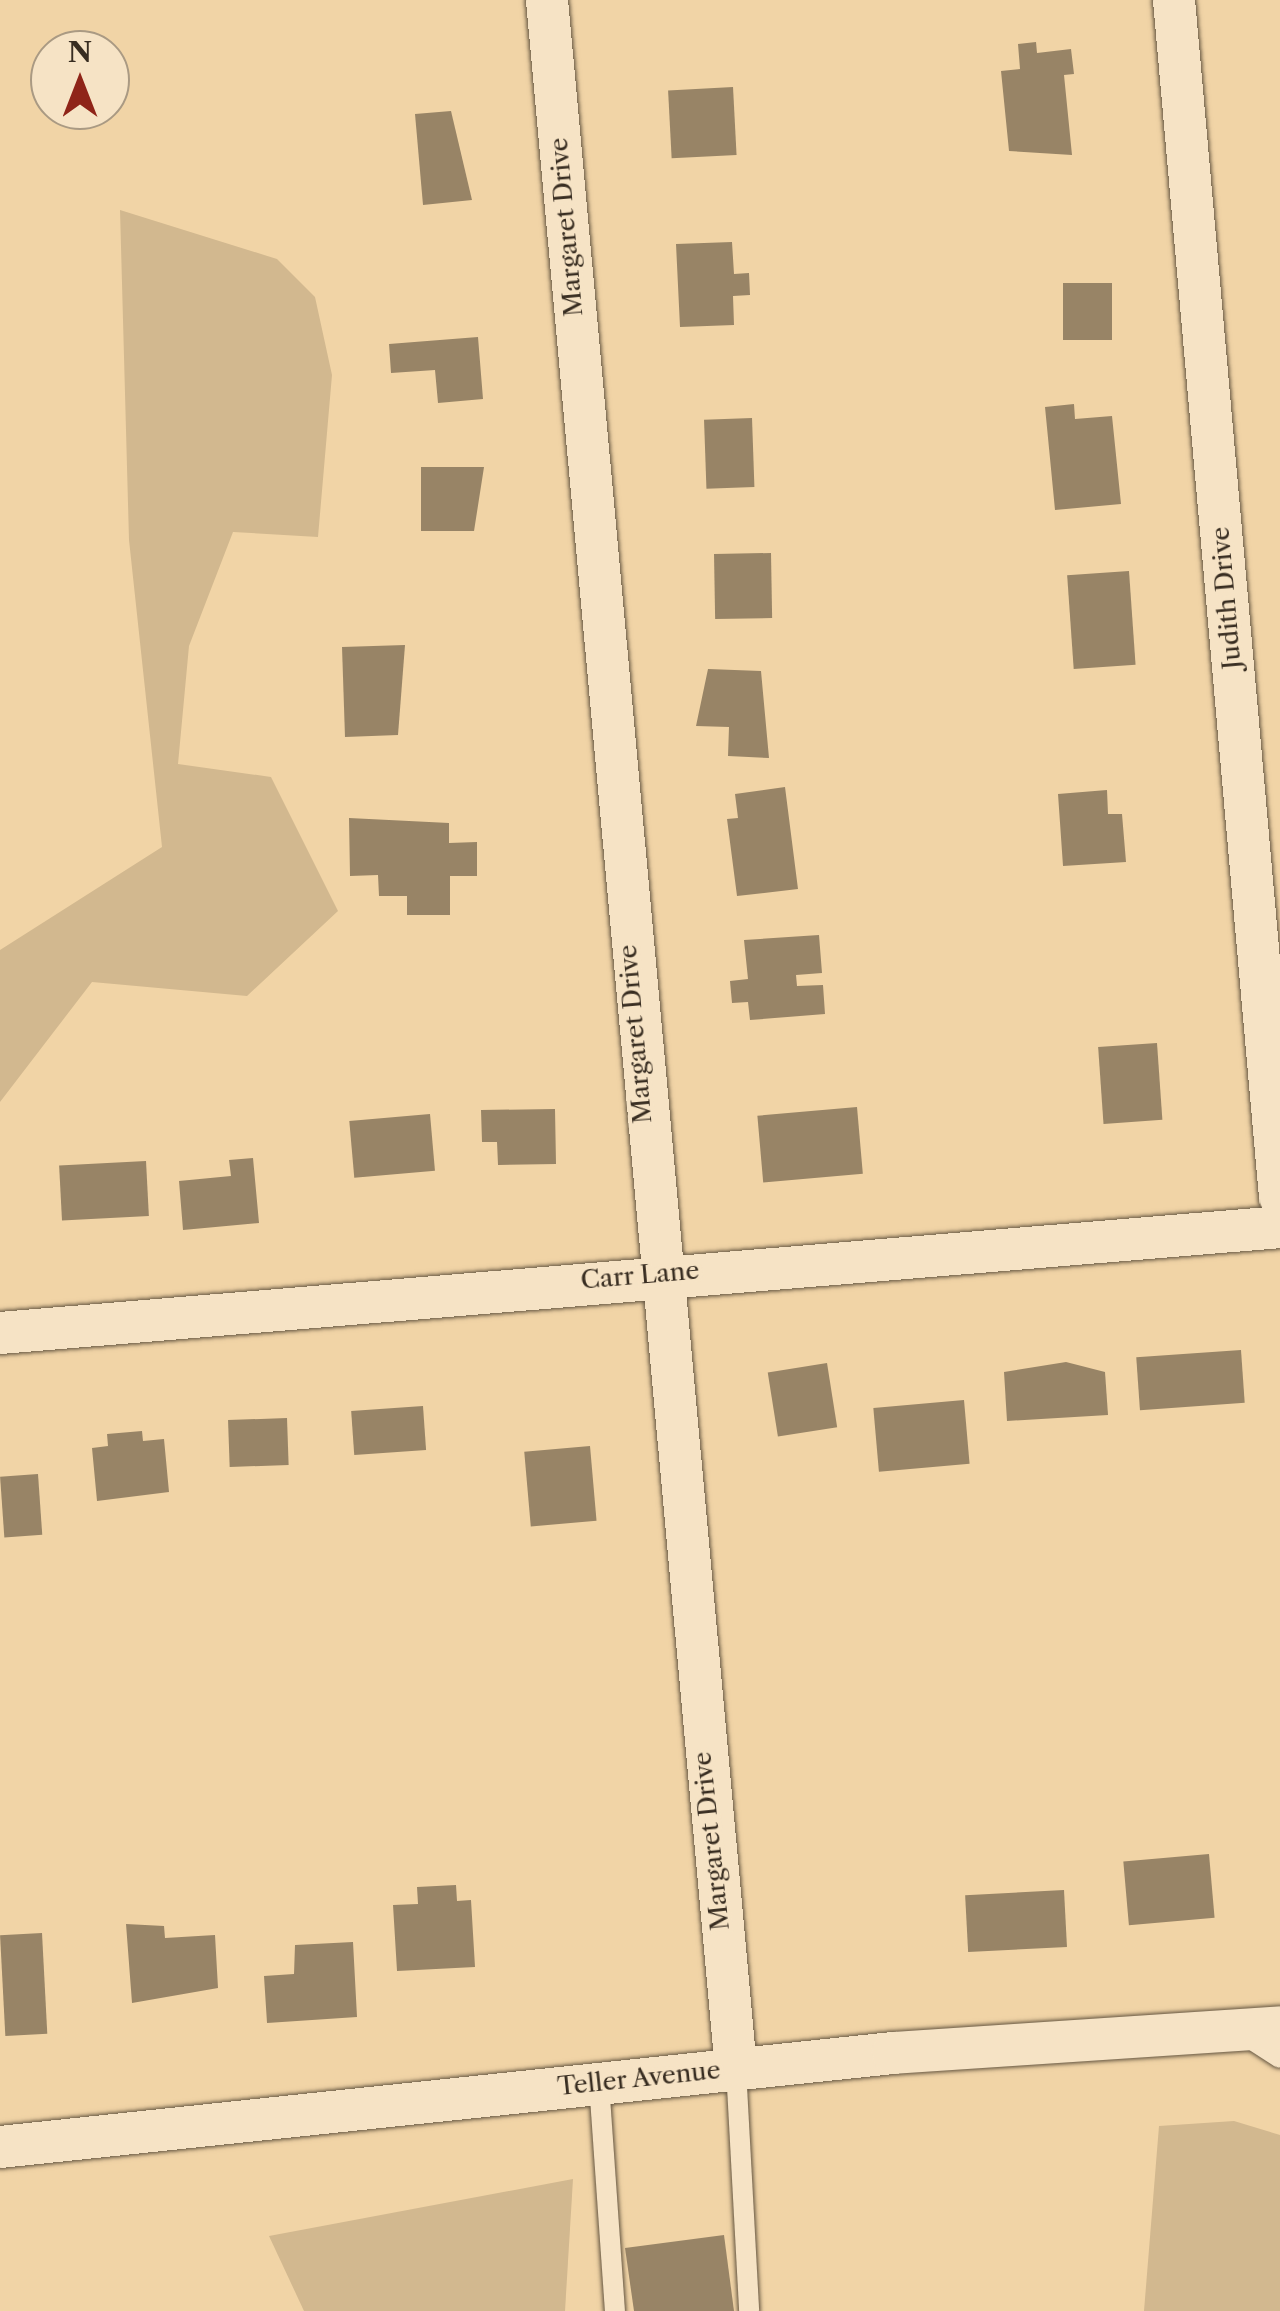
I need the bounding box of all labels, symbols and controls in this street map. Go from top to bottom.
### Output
north arrow [30,30,130,130]
text: N [68,35,92,69]
street label: Margaret Drive [544,136,590,318]
street label: Judith Drive [1206,525,1248,671]
street label: Margaret Drive [613,943,659,1125]
street label: Carr Lane [579,1256,701,1296]
street label: Margaret Drive [688,1750,736,1932]
street label: Teller Avenue [555,2055,723,2103]

